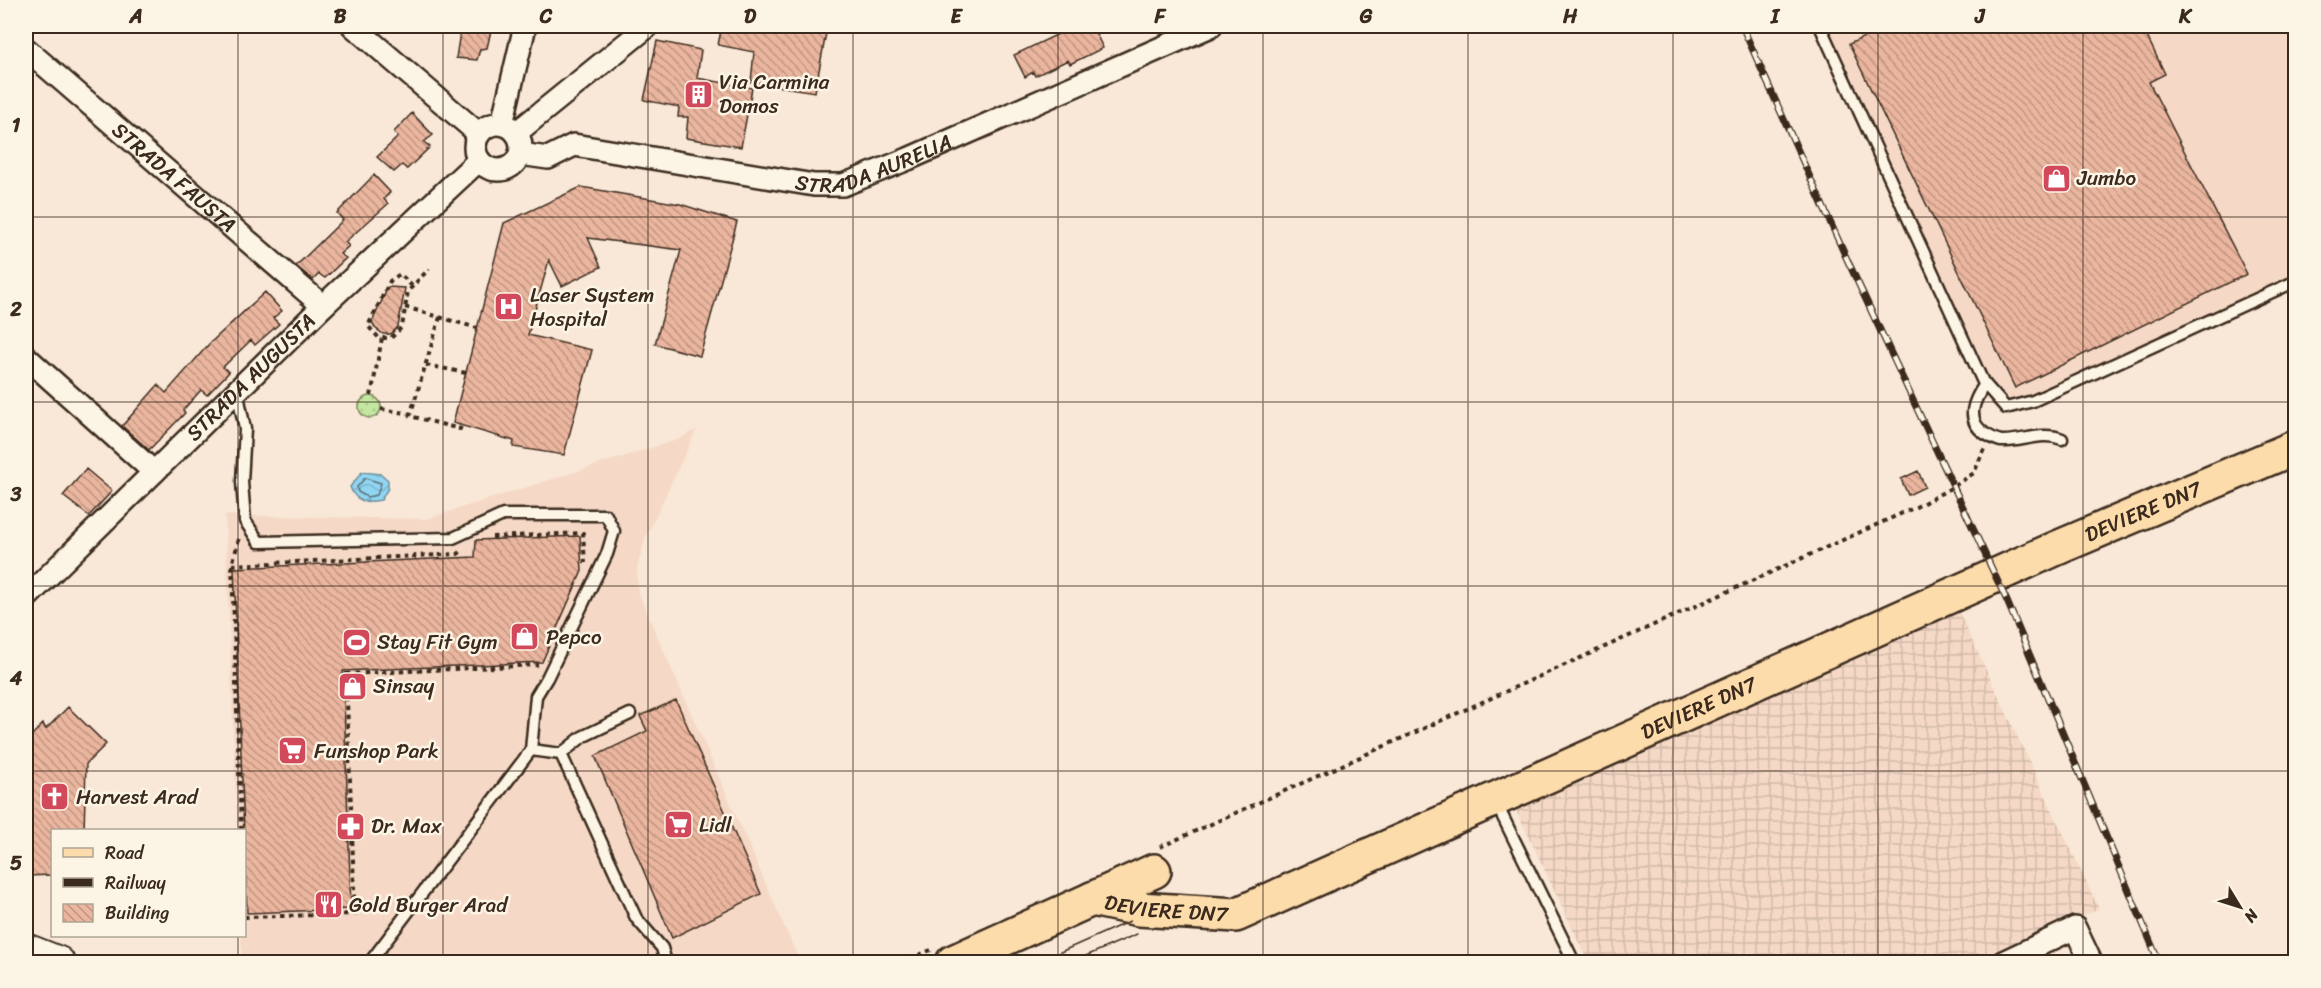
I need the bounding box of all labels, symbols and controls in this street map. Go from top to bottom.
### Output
text: A [128,0,143,34]
text: B [334,0,347,34]
text: C [539,0,553,34]
text: D [744,0,757,34]
text: E [950,0,963,34]
text: F [1154,0,1167,34]
text: G [1359,0,1373,34]
text: H [1562,0,1578,34]
text: I [1770,0,1781,34]
text: J [1974,0,1986,34]
text: K [2178,0,2193,34]
place label: Via Carmina Domos [719,63,830,125]
building icon: Via Carmina Domos [682,78,714,110]
text: 1 [12,108,21,143]
street label: STRADA FAUSTA [103,112,245,242]
street label: STRADA AURELIA [792,123,958,205]
place label: Jumbo [2076,159,2136,197]
shop icon: Jumbo [2040,162,2072,194]
place label: Laser System Hospital [530,276,654,338]
hospital icon: Laser System Hospital [493,291,525,323]
text: 2 [9,292,22,327]
street label: STRADA AUGUSTA [176,304,325,451]
street label: DEVIERE DN7 [2079,469,2209,553]
text: 3 [10,477,22,512]
place label: Pepco [546,618,602,656]
shop icon: Pepco [509,621,541,653]
place label: Stay Fit Gym [377,623,498,661]
sports icon: Stay Fit Gym [340,626,372,658]
text: 4 [9,661,23,696]
street label: DEVIERE DN7 [1634,665,1765,751]
place label: Sinsay [373,667,435,705]
shop icon: Sinsay [336,670,368,702]
place label: Funshop Park [314,732,439,770]
supermarket icon: Funshop Park [277,735,309,767]
place label: Harvest Arad [76,778,200,816]
church icon: Harvest Arad [39,781,71,813]
place label: Lidl [699,806,733,844]
place label: Dr. Max [371,807,442,845]
supermarket icon: Lidl [662,809,694,841]
pharmacy icon: Dr. Max [334,810,366,842]
legend [51,829,246,937]
text: Road [105,837,145,869]
text: 5 [10,846,22,881]
text: Railway [105,867,167,899]
north arrow [2210,877,2270,937]
street label: DEVIERE DN7 [1101,883,1231,934]
place label: Gold Burger Arad [349,886,509,924]
restaurant icon: Gold Burger Arad [312,889,344,921]
text: Building [105,897,169,929]
text: N [2236,902,2267,930]

